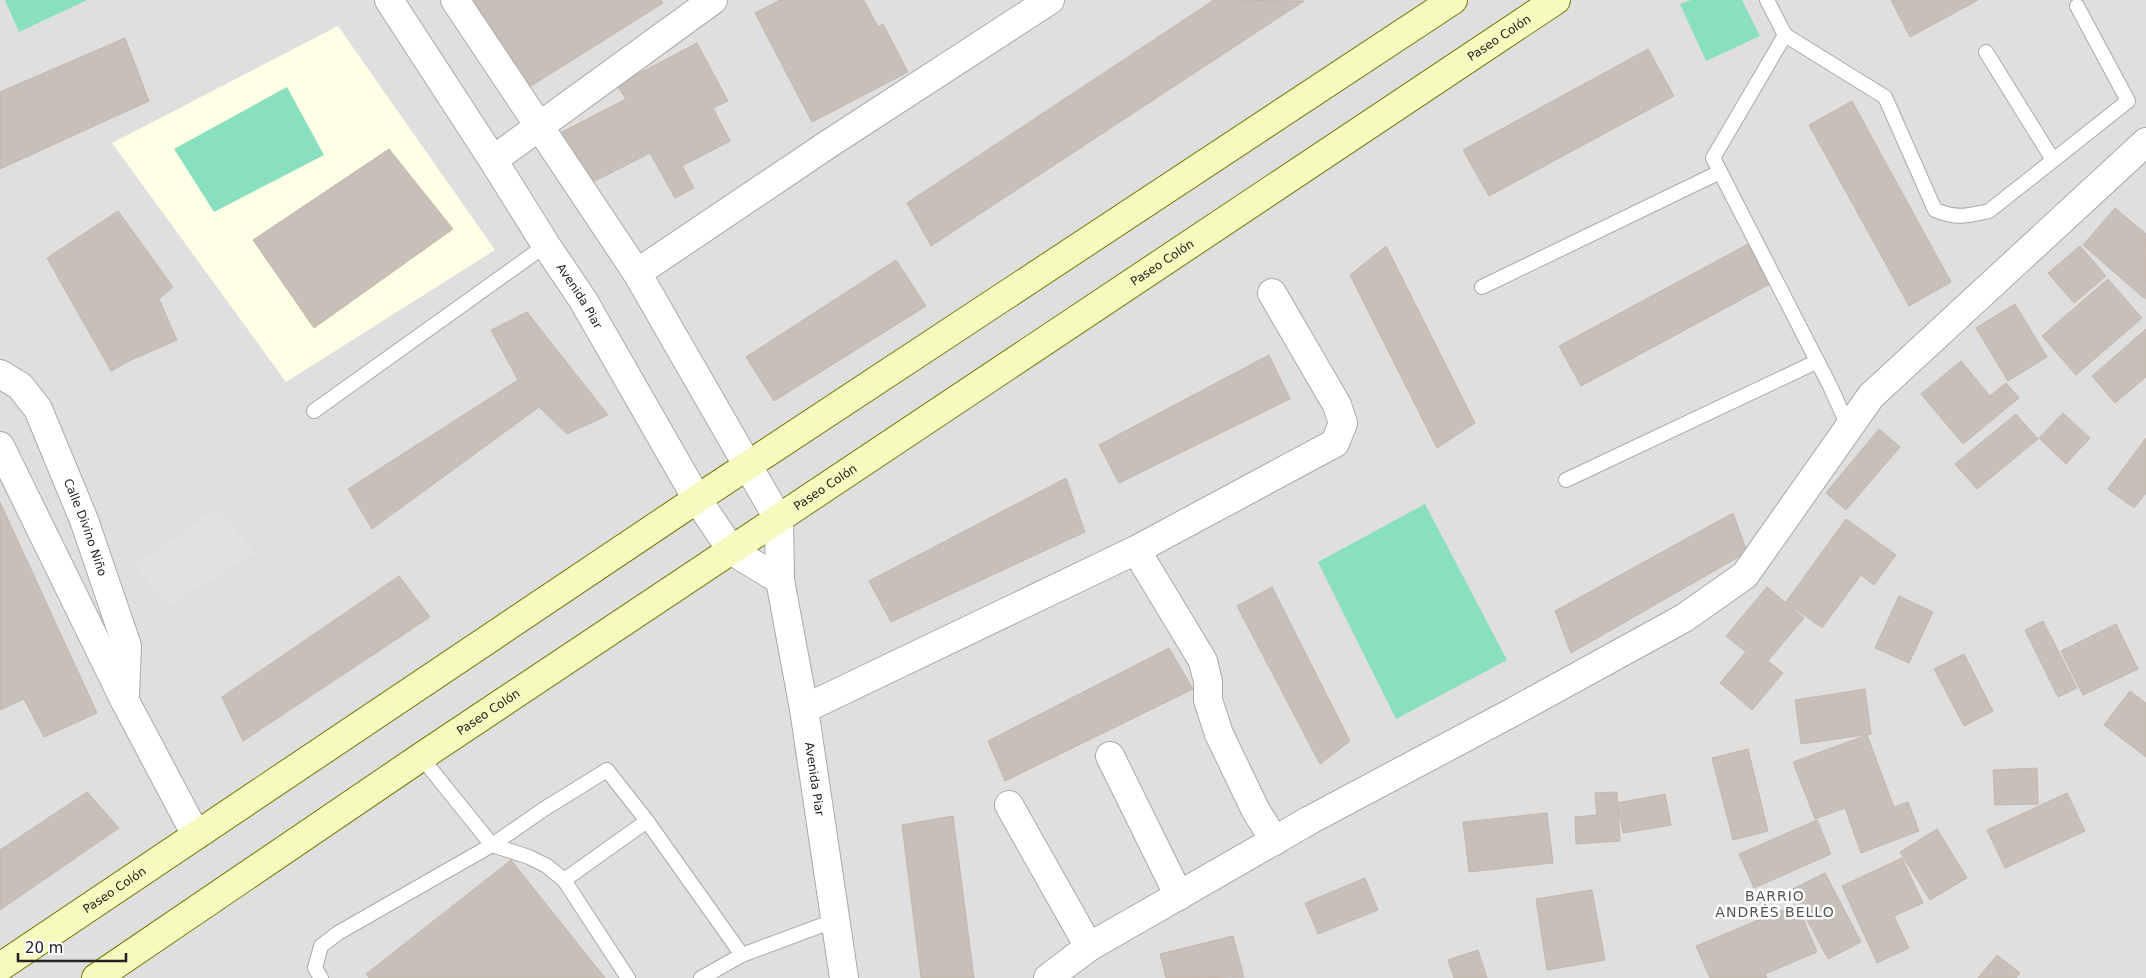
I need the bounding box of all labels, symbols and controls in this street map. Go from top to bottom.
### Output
street label: Paseo Colón [1465,12,1533,64]
street label: Paseo Colón [1128,237,1196,289]
street label: Avenida Piar [553,261,605,331]
street label: Paseo Colón [791,461,860,513]
street label: Calle Divino Niño [61,477,110,578]
street label: Paseo Colón [454,686,523,738]
street label: Avenida Piar [802,741,827,817]
street label: Paseo Colón [80,864,149,916]
district label: BARRIO ANDRÉS BELLO [1715,888,1835,920]
scale bar [18,930,125,962]
text: 20 m [25,939,63,957]

